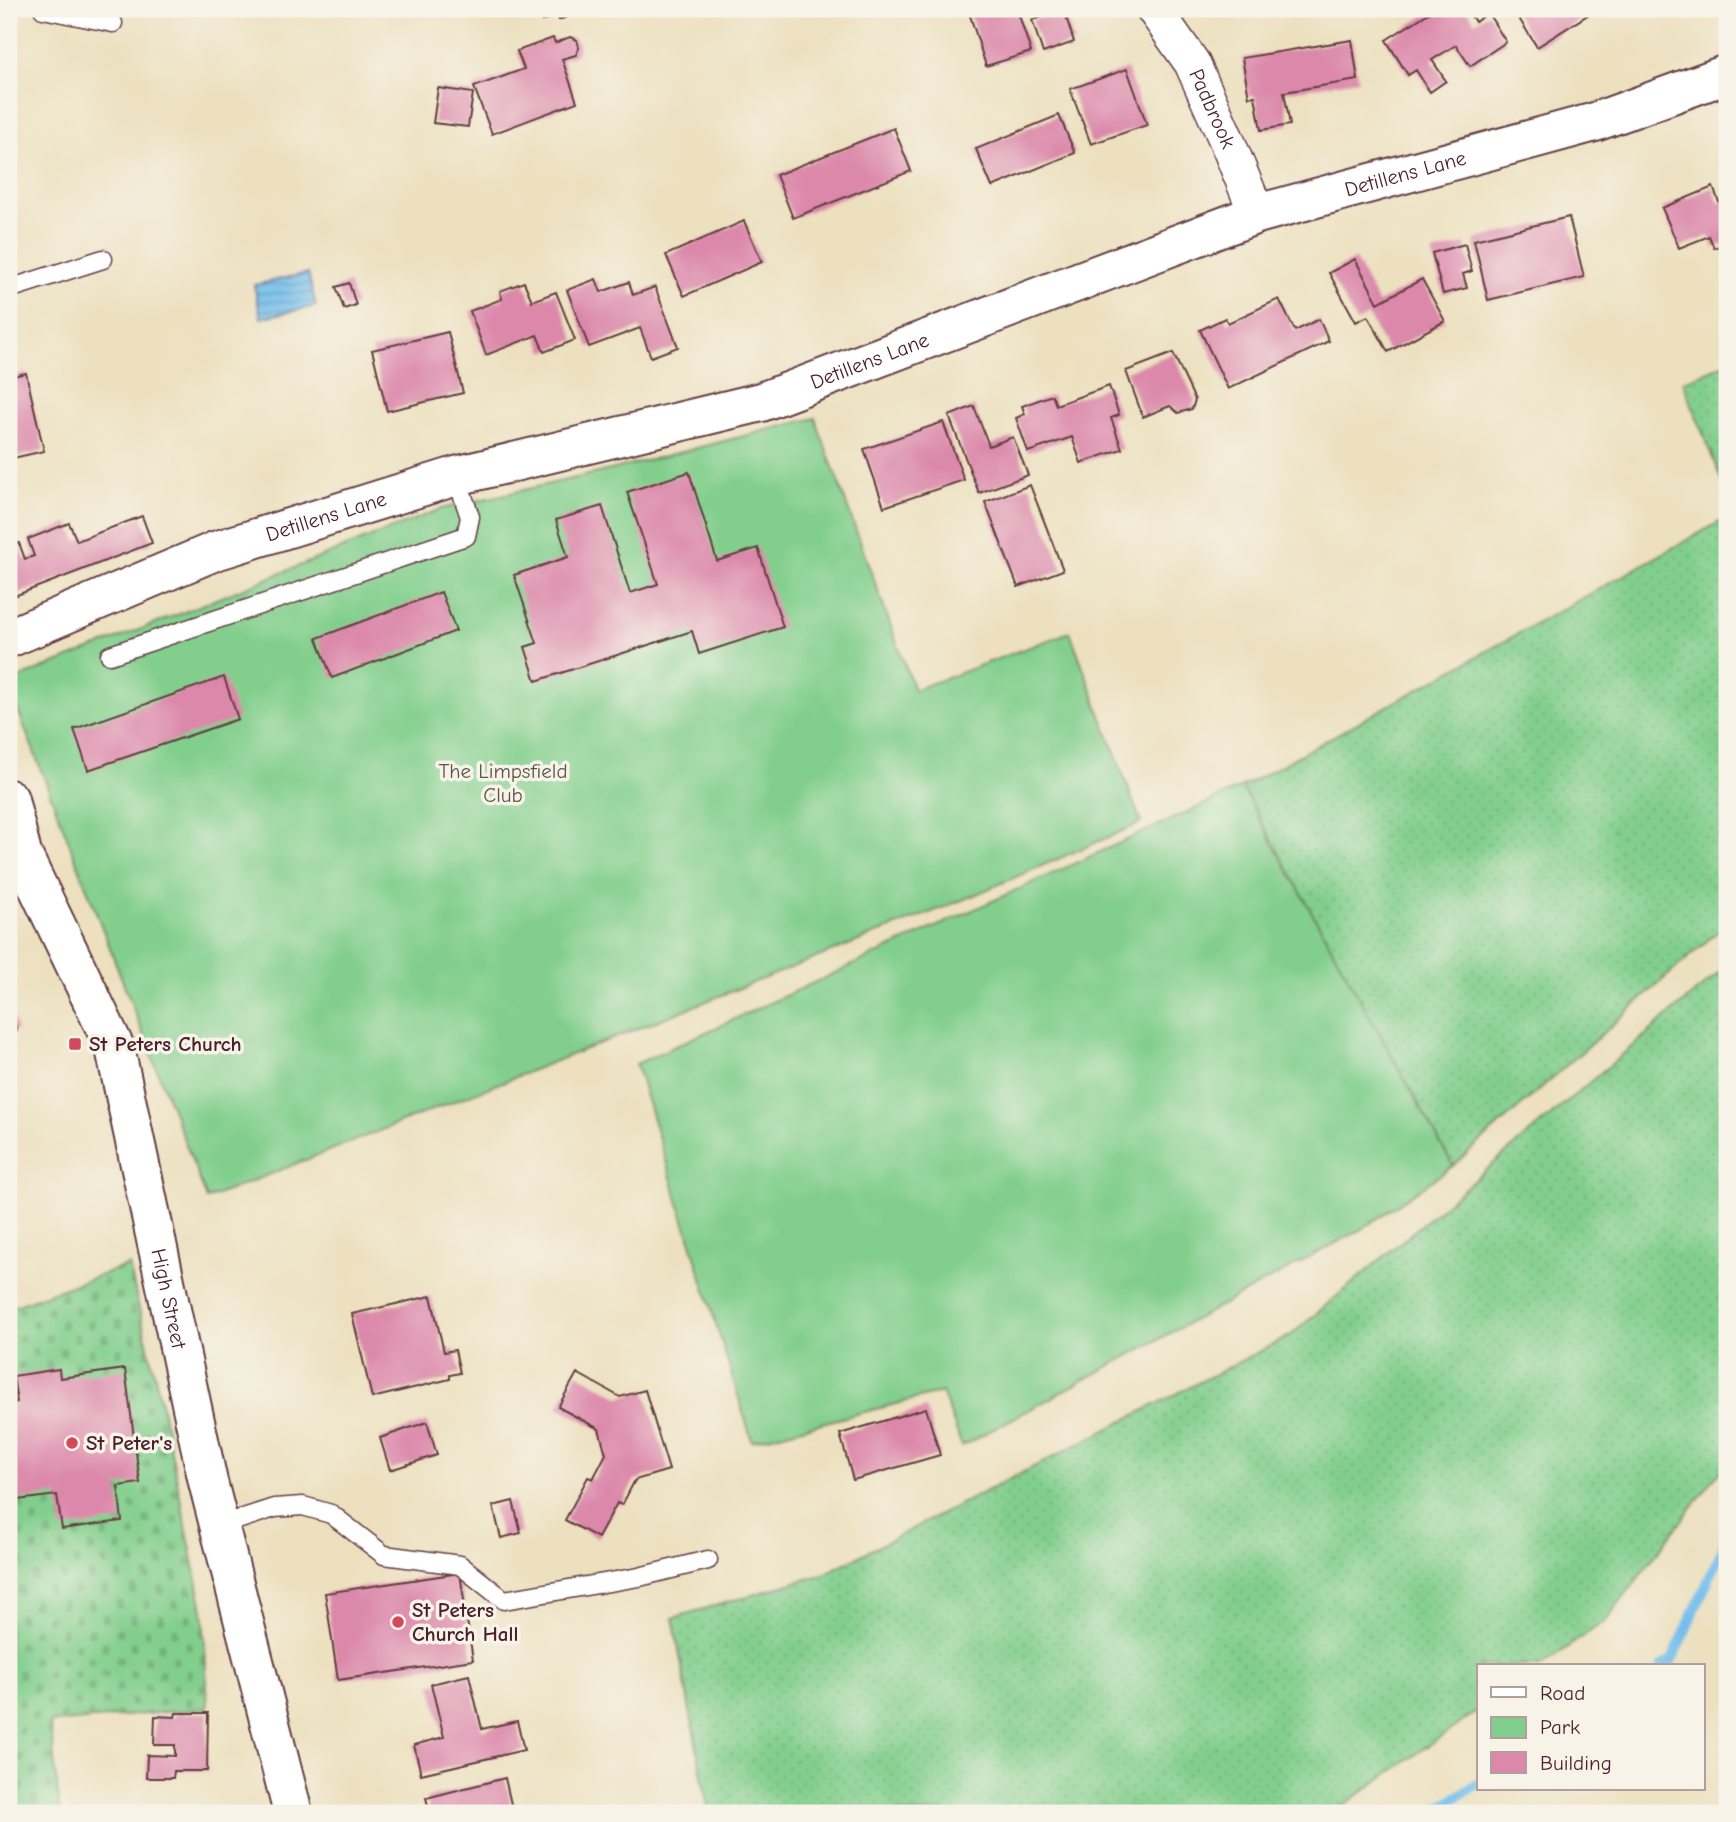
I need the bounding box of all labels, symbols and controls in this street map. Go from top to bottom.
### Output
street label: Padbrook [1184,65,1241,152]
street label: Detillens Lane [1342,146,1469,202]
street label: Detillens Lane [807,327,932,394]
street label: Detillens Lane [263,486,389,546]
park label: The Limpsfield Club [438,759,568,807]
place label: St Peters Church [89,1032,242,1056]
marker: St Peters Church [67,1036,83,1052]
street label: High Street [146,1246,191,1352]
place label: St Peter's [86,1431,172,1455]
marker: St Peter's [64,1435,80,1451]
place label: St Peters Church Hall [412,1598,518,1646]
marker: St Peters Church Hall [390,1614,406,1630]
legend [1477,1664,1704,1790]
text: Road [1540,1681,1585,1705]
text: Park [1540,1715,1580,1739]
text: Building [1540,1751,1612,1775]

